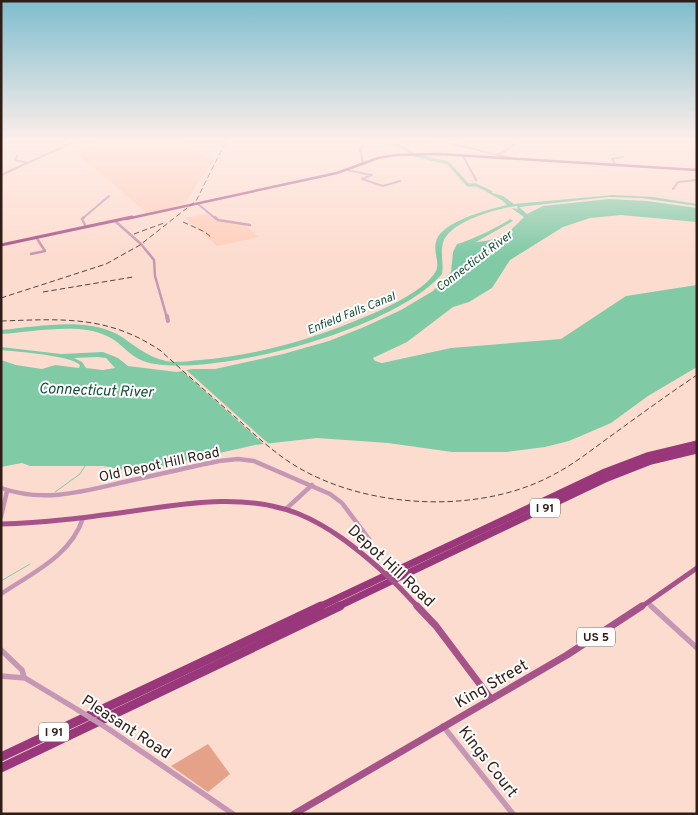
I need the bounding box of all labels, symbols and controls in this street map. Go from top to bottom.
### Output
water label: Connecticut River [433,227,517,296]
water label: Enfield Falls Canal [305,289,399,339]
water label: Connecticut River [38,380,155,403]
street label: Old Depot Hill Road [97,444,221,487]
road number: I 91 [530,498,560,518]
street label: Depot Hill Road [343,521,438,612]
road number: US 5 [577,628,615,646]
street label: King Street [452,656,532,714]
street label: Pleasant Road [77,691,174,764]
road number: I 91 [39,722,69,742]
street label: Kings Court [453,723,522,802]

